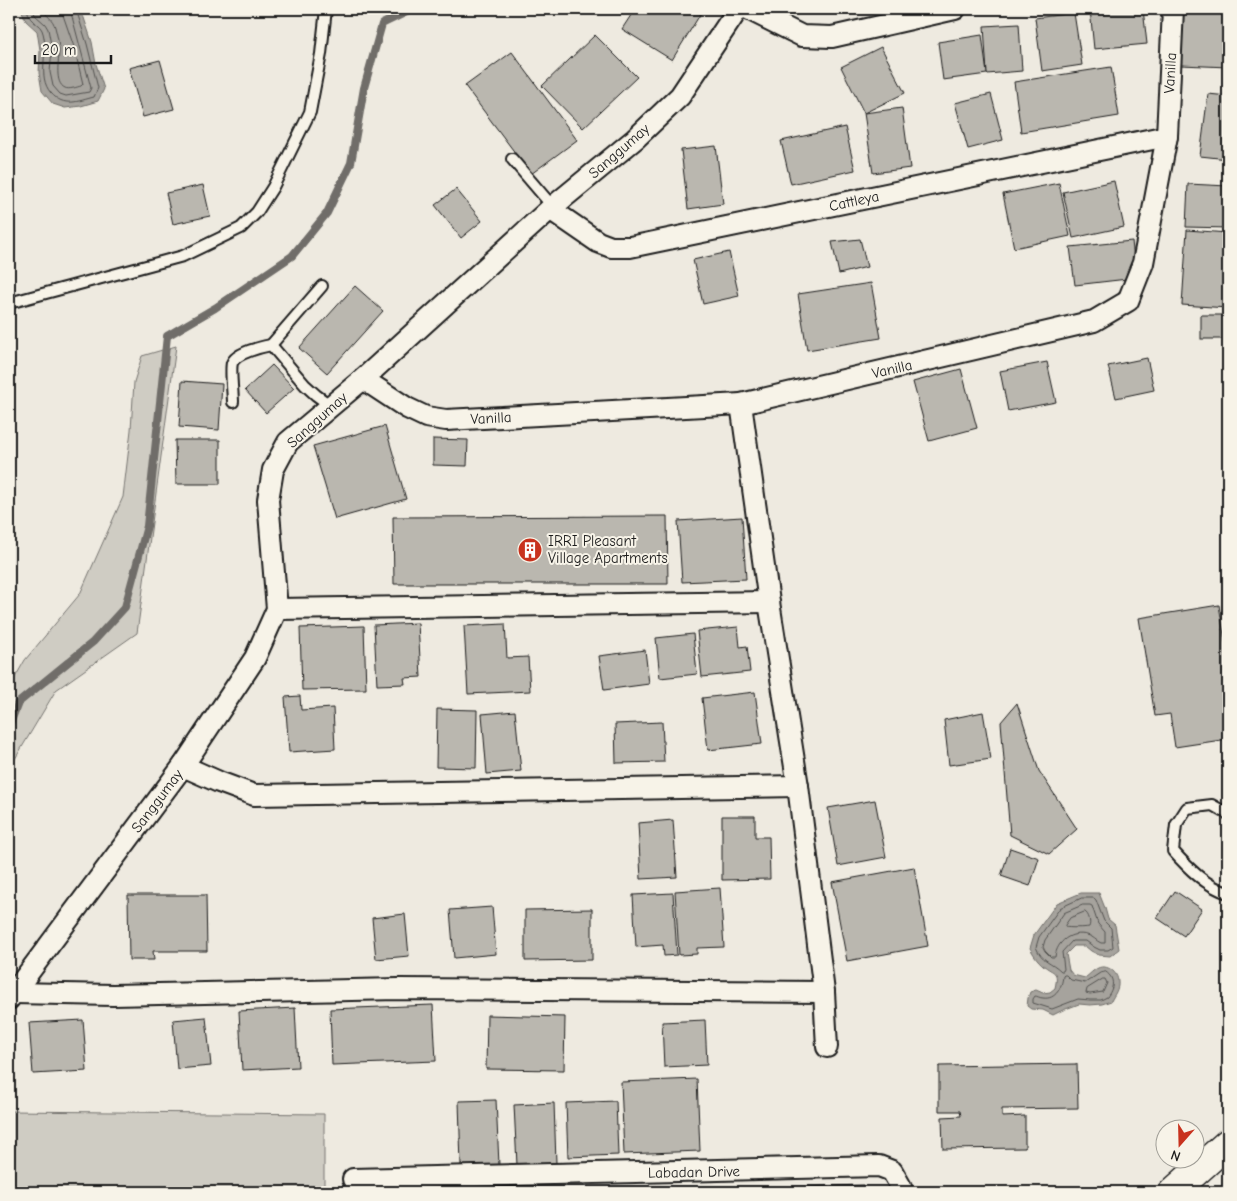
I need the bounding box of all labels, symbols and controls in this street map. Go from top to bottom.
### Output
scale bar [35,32,111,64]
text: 20 m [42,41,76,59]
street label: Vanilla [1160,52,1180,94]
street label: Sanggumay [585,120,653,182]
street label: Cattleya [827,187,881,215]
street label: Vanilla [870,356,914,382]
street label: Sanggumay [283,388,351,452]
street label: Vanilla [470,408,512,428]
place label: IRRI Pleasant Village Apartments [548,532,668,567]
building icon: IRRI Pleasant Village Apartments [517,537,543,563]
street label: Sanggumay [127,766,187,836]
north arrow [1154,1118,1204,1168]
text: N [1169,1146,1183,1165]
street label: Labadan Drive [648,1162,741,1182]

